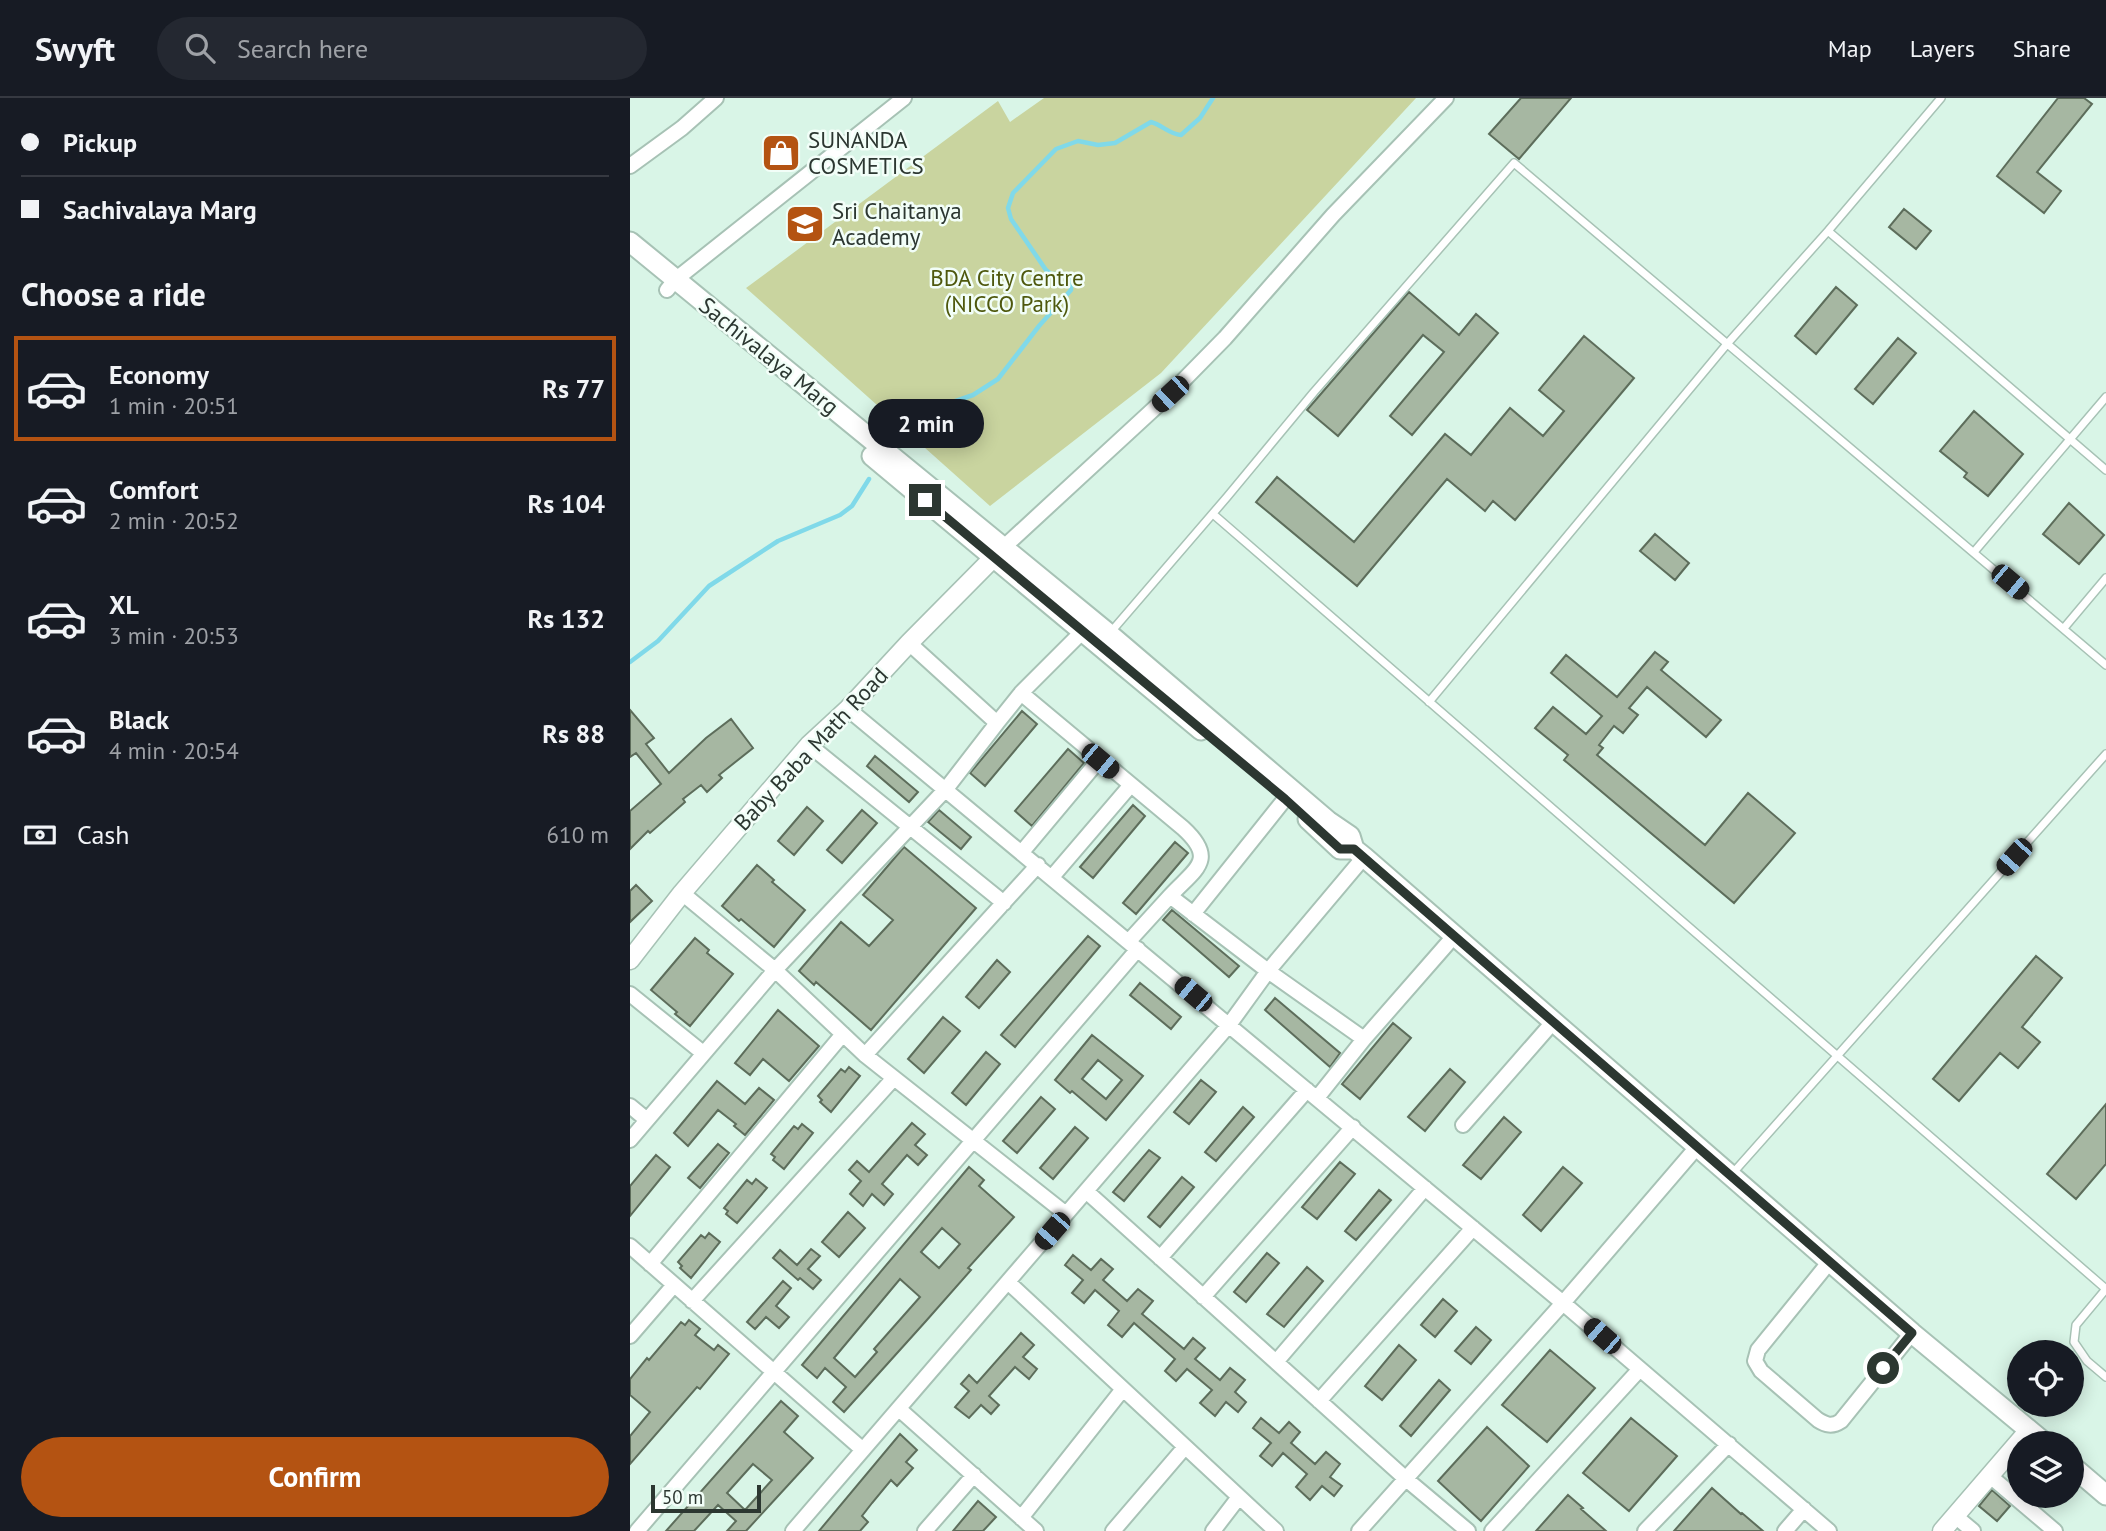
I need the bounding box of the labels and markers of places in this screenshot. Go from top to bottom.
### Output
place label: SUNANDA COSMETICS [808,125,924,180]
shop icon: SUNANDA COSMETICS [760,132,802,174]
place label: Sri Chaitanya Academy [832,196,962,251]
school or university icon: Sri Chaitanya Academy [784,203,826,245]

